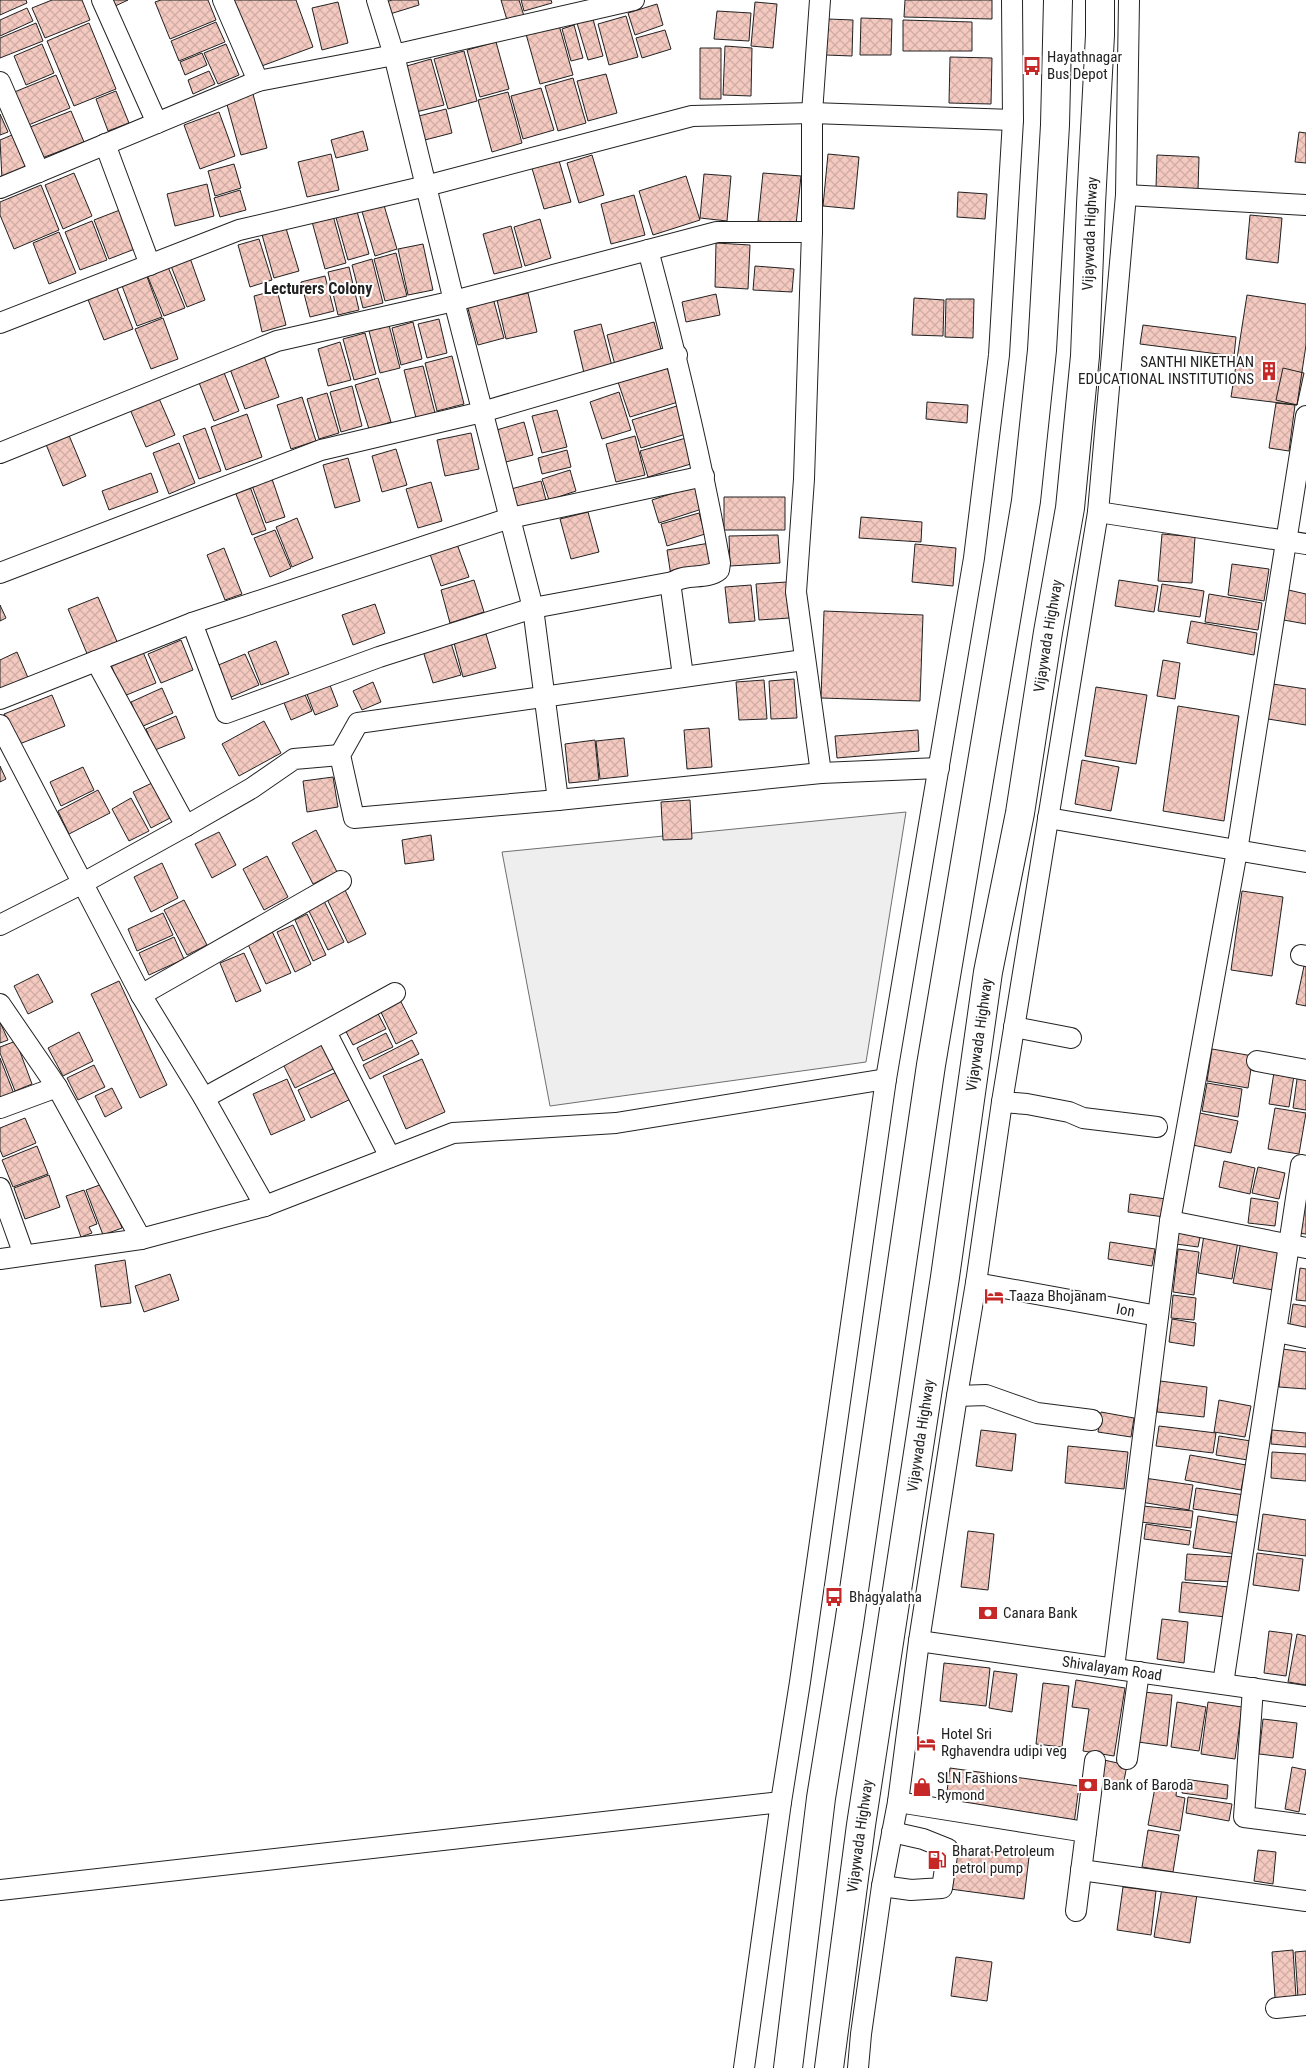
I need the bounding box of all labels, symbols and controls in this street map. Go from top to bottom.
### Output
place label: Hayathnagar Bus Depot [1047,48,1122,83]
bus stop icon: Hayathnagar Bus Depot [1021,55,1043,77]
street label: Vijaywada Highway [1079,176,1101,291]
district label: Lecturers Colony [264,279,372,298]
place label: SANTHI NIKETHAN EDUCATIONAL INSTITUTIONS [1078,353,1254,388]
building icon: SANTHI NIKETHAN EDUCATIONAL INSTITUTIONS [1258,360,1280,382]
street label: Vijaywada Highway [1030,578,1066,694]
street label: Vijaywada Highway [962,977,996,1093]
hotel icon: Taaza Bhojanam [983,1285,1005,1307]
place label: Taaza Bhojanam [1009,1287,1107,1305]
street label: Ion [1115,1300,1136,1321]
street label: Vijaywada Highway [903,1378,938,1493]
bus stop icon: Bhagyalatha [823,1586,845,1608]
place label: Bhagyalatha [849,1588,922,1606]
bank icon: Canara Bank [977,1602,999,1624]
place label: Canara Bank [1003,1604,1078,1622]
street label: Shivalayam Road [1061,1652,1163,1684]
place label: Hotel Sri Rghavendra udipi veg [941,1725,1067,1760]
hotel icon: Hotel Sri Rghavendra udipi veg [915,1732,937,1754]
place label: SLN Fashions Rymond [937,1769,1018,1804]
bank icon: Bank of Baroda [1077,1774,1099,1796]
shop icon: SLN Fashions Rymond [911,1776,933,1798]
place label: Bank of Baroda [1103,1776,1194,1794]
street label: Vijaywada Highway [843,1778,877,1894]
place label: Bharat Petroleum petrol pump [952,1842,1055,1877]
fuel station icon: Bharat Petroleum petrol pump [926,1849,948,1871]

